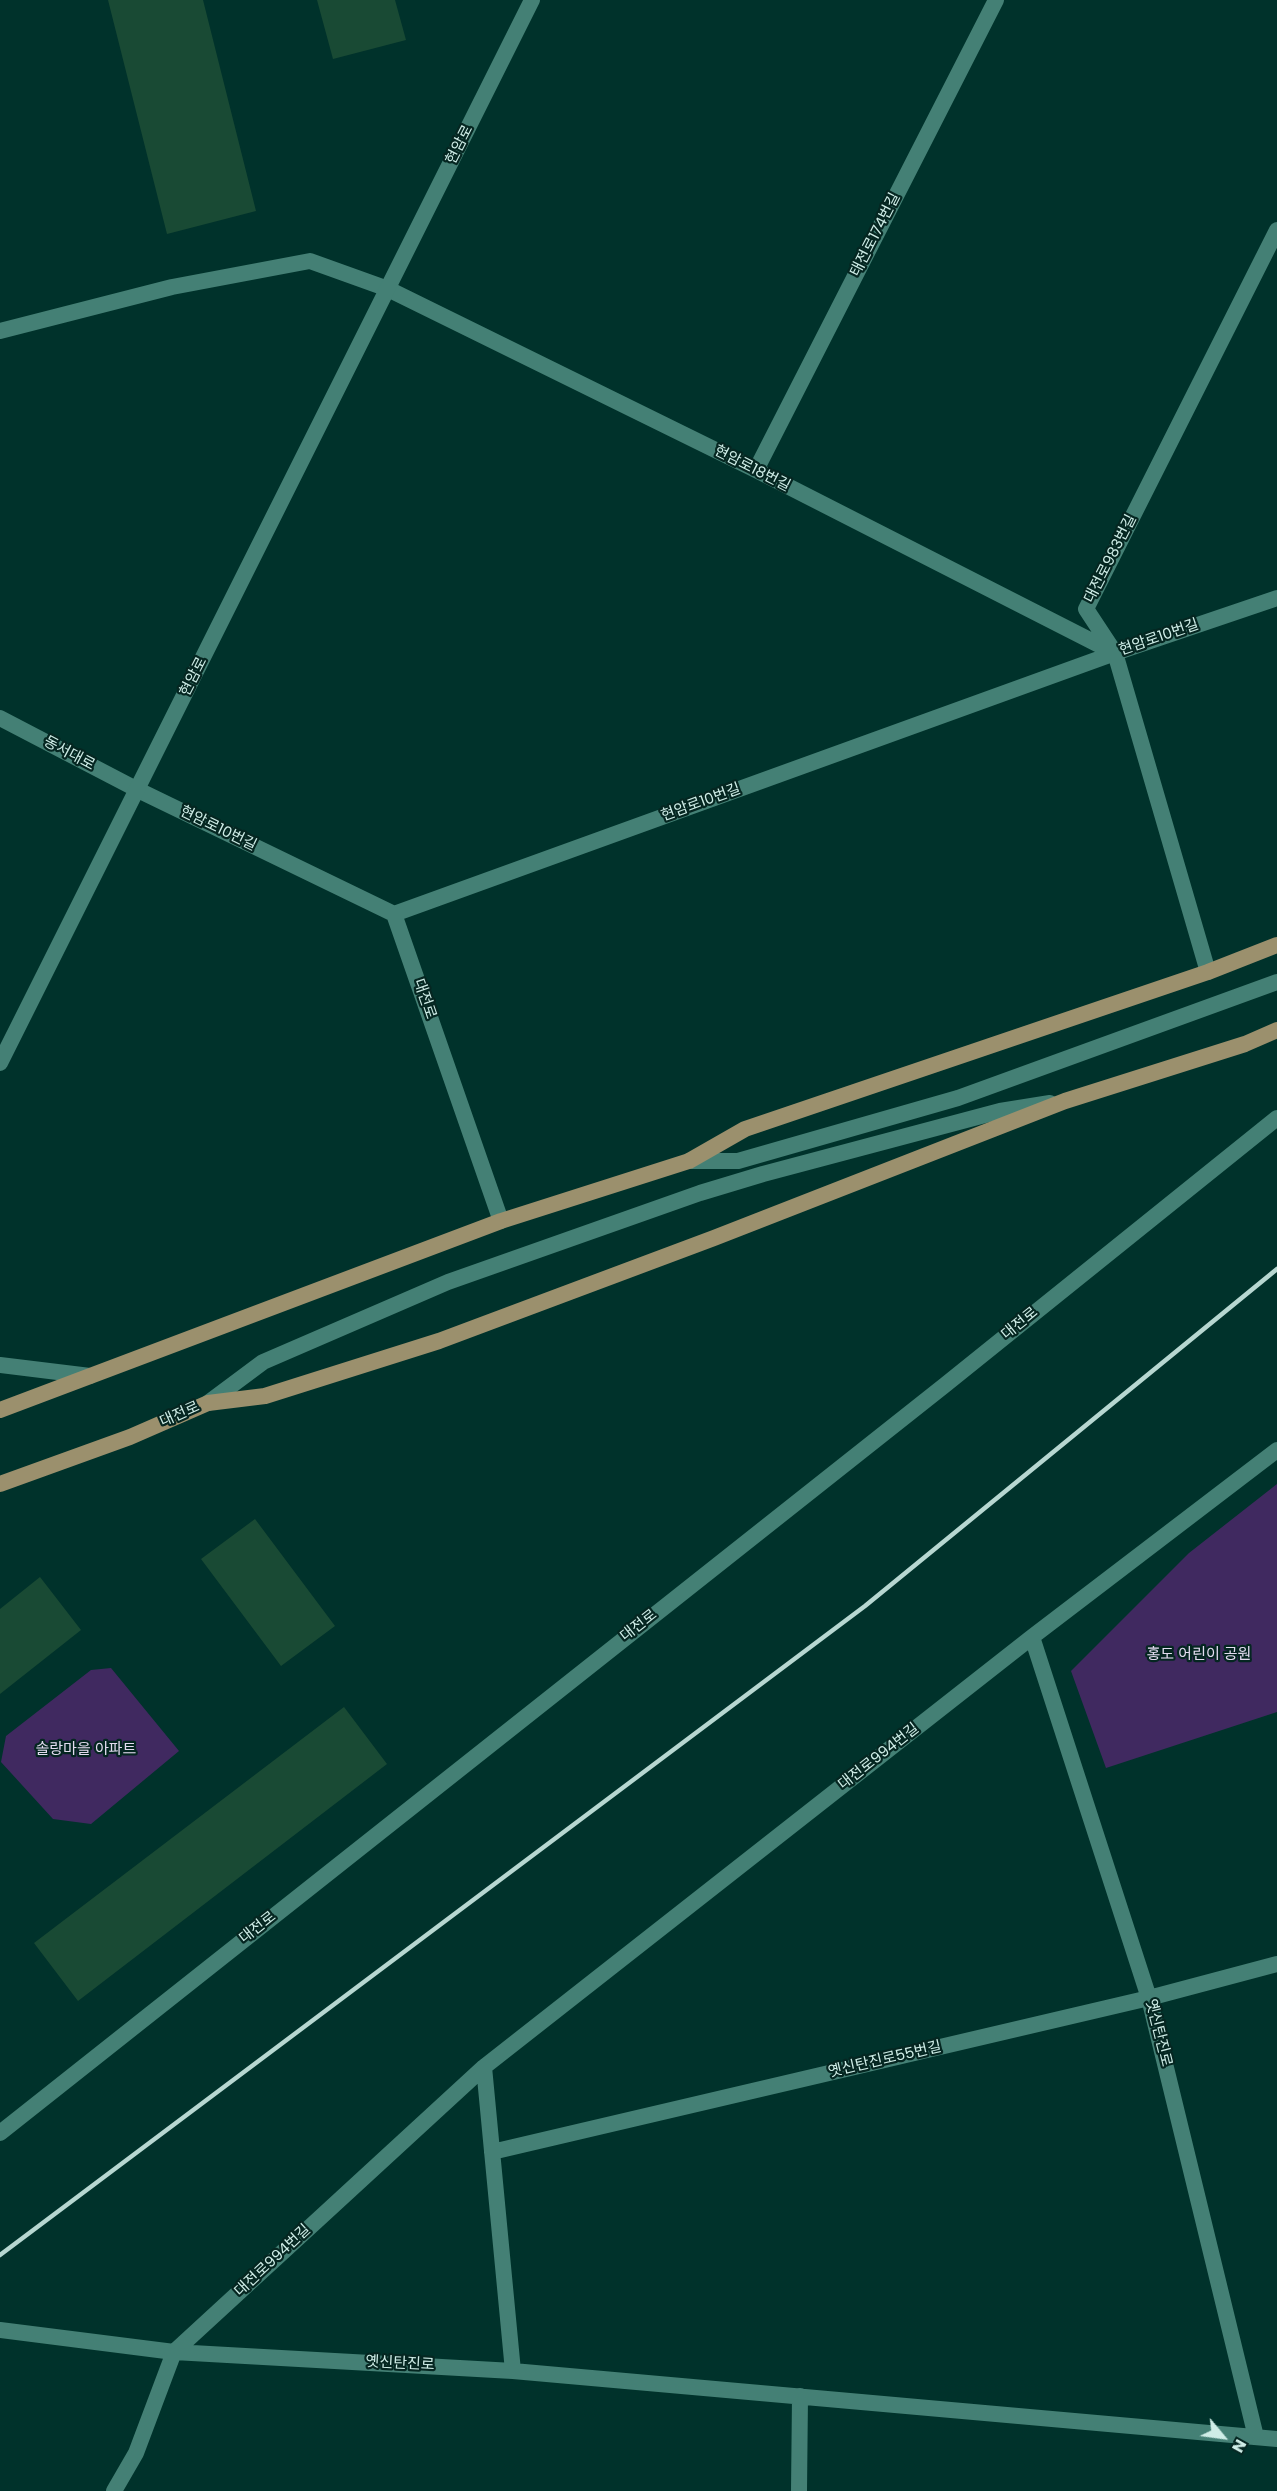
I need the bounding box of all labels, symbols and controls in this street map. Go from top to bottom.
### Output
street label: 현암로 [443,122,477,168]
street label: 태전로174번길 [847,190,905,280]
street label: 현암로18번길 [711,442,793,496]
street label: 대전로983번길 [1081,512,1141,606]
street label: 현암로10번길 [1117,616,1201,660]
street label: 현암로 [177,654,211,700]
street label: 동서대로 [40,733,98,775]
street label: 현암로10번길 [659,780,743,826]
street label: 현암로10번길 [177,803,259,855]
street label: 대전로 [409,976,439,1022]
street label: 대전로 [998,1304,1042,1344]
street label: 대전로 [157,1398,203,1432]
street label: 대전로 [617,1606,661,1646]
park label: 홍도 어린이 공원 [1147,1646,1251,1664]
street label: 대전로994번길 [835,1720,923,1794]
park label: 솔랑마을 아파트 [36,1741,136,1759]
street label: 대전로 [236,1908,280,1948]
street label: 옛신탄진로 [1141,1997,1175,2069]
street label: 옛신탄진로55번길 [827,2038,943,2082]
street label: 대전로994번길 [231,2221,315,2301]
street label: 옛신탄진로 [365,2353,435,2375]
north arrow [1193,2407,1253,2467]
text: N [1226,2435,1252,2457]

